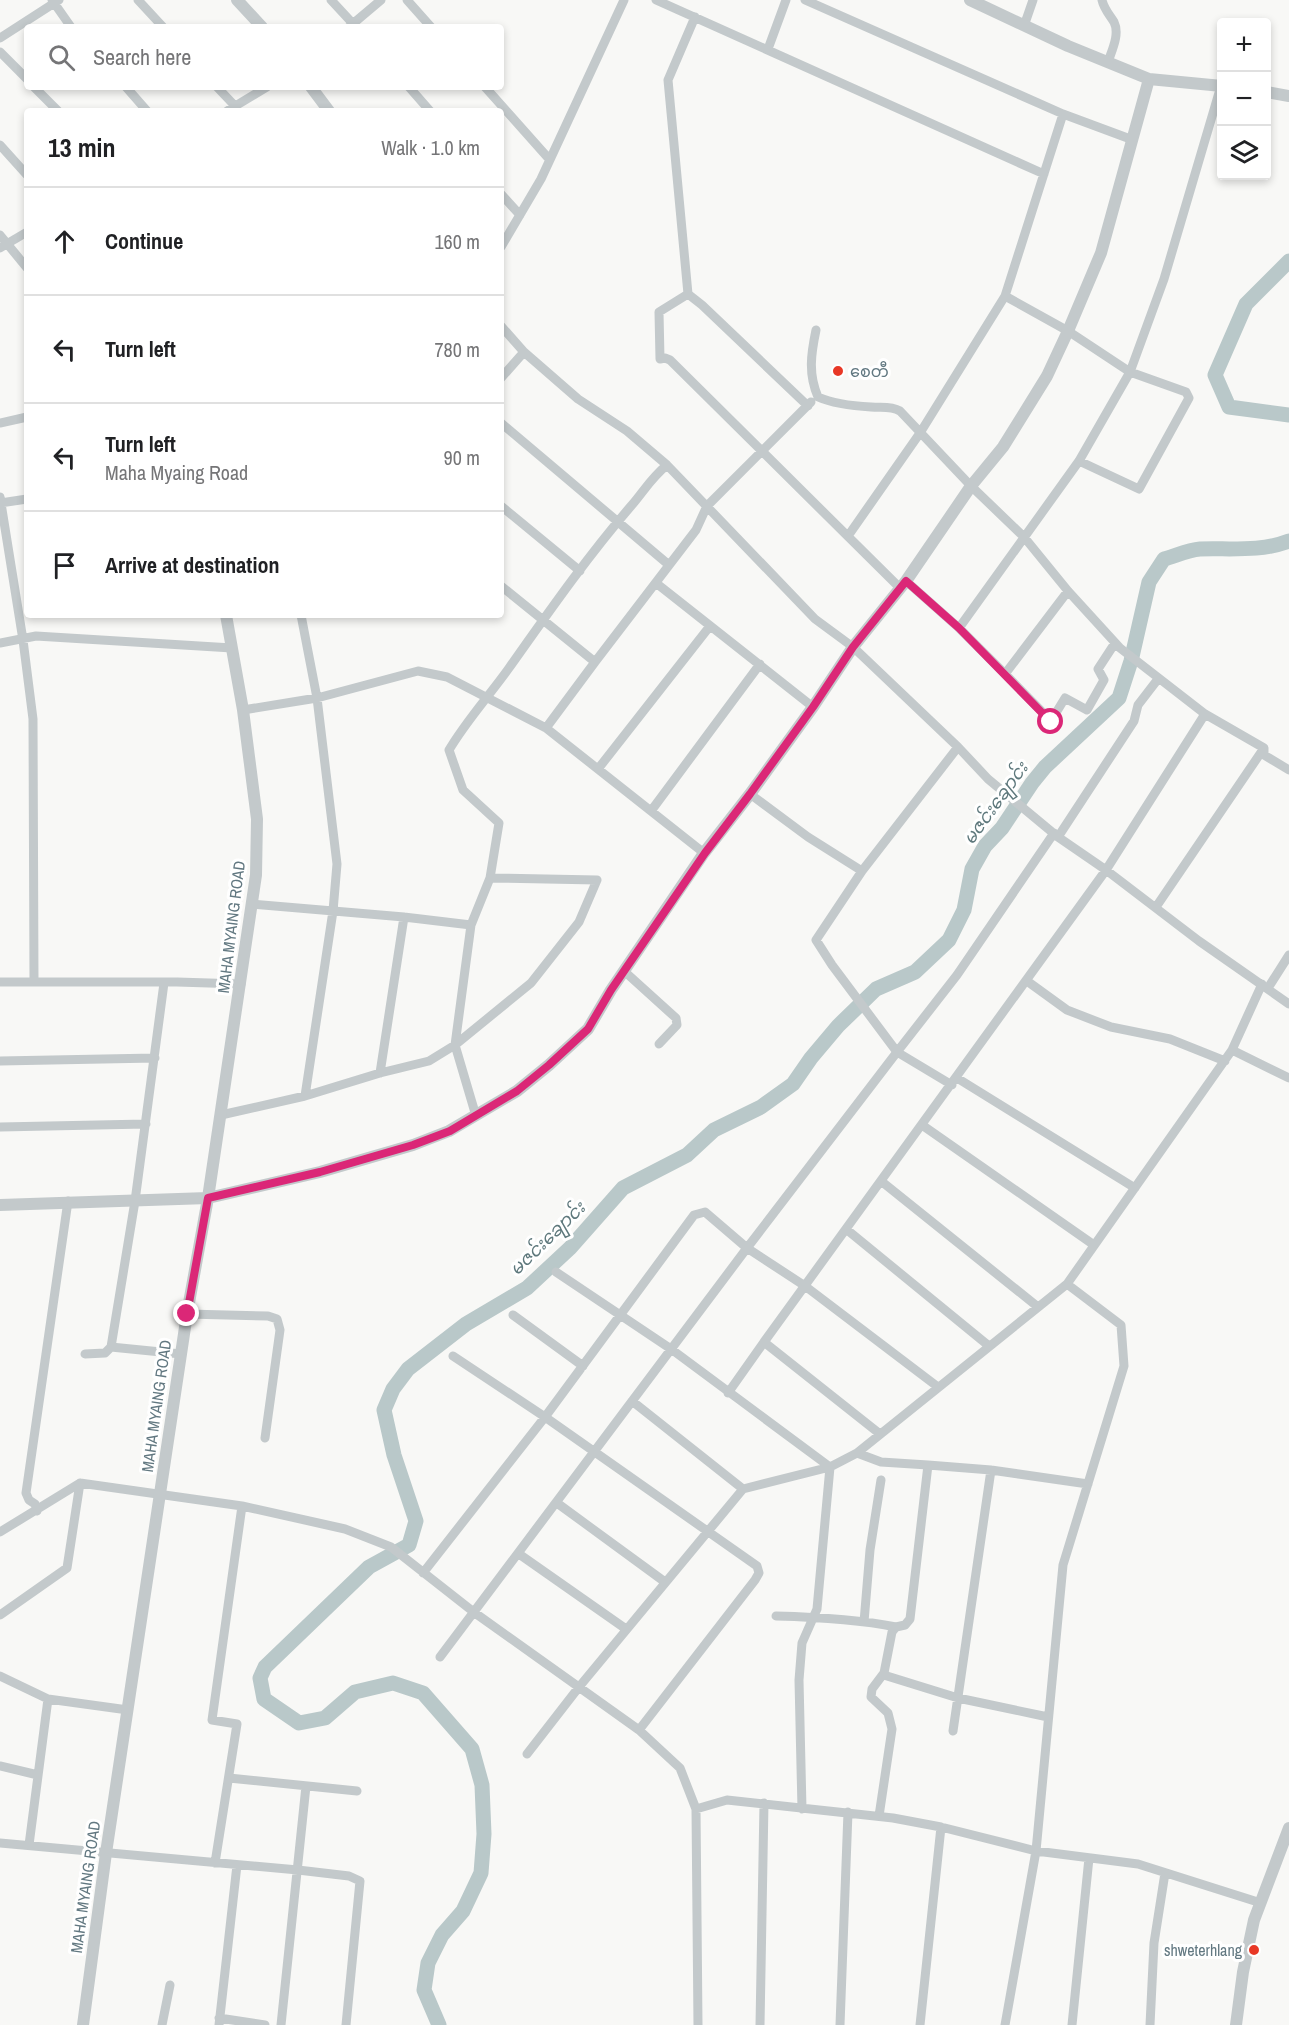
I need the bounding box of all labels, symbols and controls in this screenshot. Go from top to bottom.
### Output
map controls [1217,18,1271,180]
button: + [1217,18,1271,72]
search box [24,24,504,90]
icon: search [45,41,78,74]
text: Search here [93,42,191,72]
button: − [1217,72,1271,126]
button: layers [1217,126,1271,180]
text: 13 min [48,130,116,165]
text: Walk · 1.0 km [381,134,480,161]
icon: ahead [48,225,81,258]
text: Continue [105,226,183,256]
text: 160 m [434,228,480,255]
icon: left [48,333,81,366]
text: Turn left [105,334,176,364]
text: 780 m [434,336,480,363]
place label: စေတီ [850,360,889,382]
marker: စေတီ [831,364,845,378]
text: Turn left [105,429,176,459]
icon: left [48,441,81,474]
text: 90 m [444,444,480,471]
text: Maha Myaing Road [105,459,248,486]
icon: arrive [48,549,81,582]
text: Arrive at destination [105,550,279,580]
route start [1037,708,1063,734]
water label: မဇင်းချောင်း [957,755,1037,851]
street label: MAHA MYAING ROAD [212,860,250,994]
water label: မဇင်းချောင်း [504,1194,594,1283]
route end [173,1300,199,1326]
street label: MAHA MYAING ROAD [136,1339,176,1473]
street label: MAHA MYAING ROAD [65,1820,105,1954]
place label: shweterhlang [1164,1939,1243,1961]
marker: shweterhlang [1247,1943,1261,1957]

